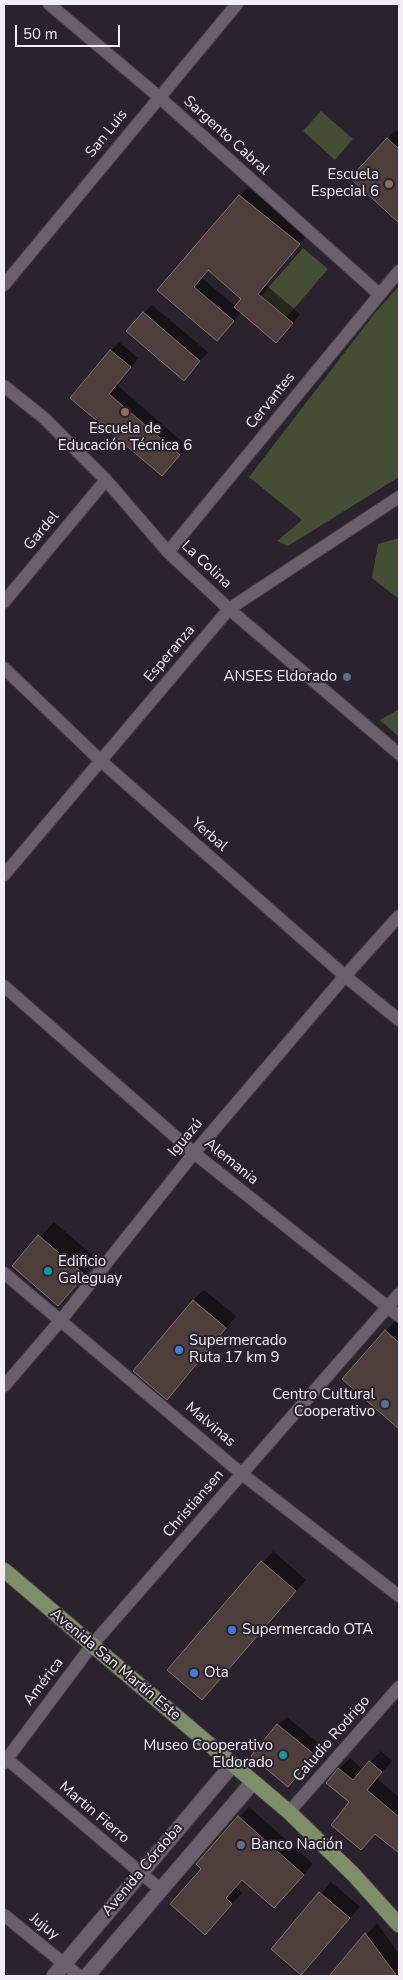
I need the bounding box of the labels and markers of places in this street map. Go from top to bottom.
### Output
place label: Escuela Especial 6 [311,166,379,201]
marker: Escuela Especial 6 [383,178,395,190]
marker: Escuela de Educación Técnica 6 [119,406,131,418]
place label: Escuela de Educación Técnica 6 [58,420,192,455]
place label: ANSES Eldorado [224,668,337,686]
marker: ANSES Eldorado [341,671,353,683]
place label: Edificio Galeguay [58,1253,122,1288]
marker: Edificio Galeguay [42,1265,54,1277]
place label: Supermercado Ruta 17 km 9 [189,1332,287,1367]
marker: Supermercado Ruta 17 km 9 [173,1344,185,1356]
place label: Centro Cultural Cooperativo [272,1386,375,1421]
marker: Centro Cultural Cooperativo [379,1398,391,1410]
place label: Supermercado OTA [242,1621,373,1639]
marker: Supermercado OTA [226,1624,238,1636]
place label: Ota [204,1664,229,1682]
marker: Ota [188,1667,200,1679]
place label: Museo Cooperativo Eldorado [143,1737,273,1772]
marker: Museo Cooperativo Eldorado [277,1749,289,1761]
place label: Banco Nación [251,1836,343,1854]
marker: Banco Nación [235,1839,247,1851]

